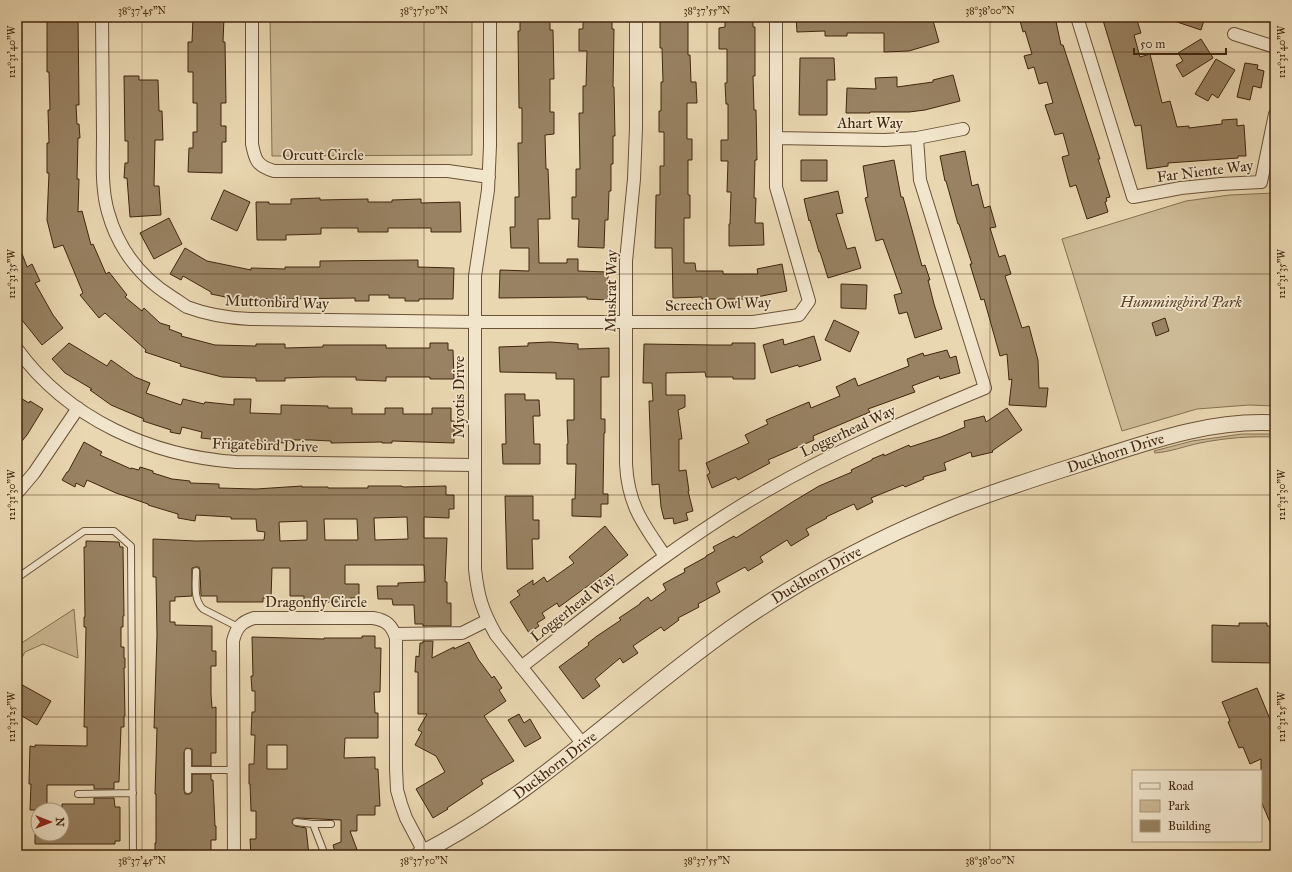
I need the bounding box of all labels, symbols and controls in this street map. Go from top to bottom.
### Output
text: 38°37'45"N [118,5,167,17]
text: 38°37'50"N [400,5,449,17]
text: 38°37'55"N [683,5,731,17]
text: 38°38'00"N [965,5,1015,17]
text: 121°31'40"W [6,25,18,78]
text: 121°31'40"W [1276,25,1288,78]
scale bar [1134,30,1226,56]
text: 50 m [1140,37,1165,51]
street label: Ahart Way [836,114,904,132]
street label: Orcutt Circle [282,146,364,164]
street label: Far Niente Way [1156,156,1255,186]
street label: Muskrat Way [601,248,621,333]
text: 121°31'35"W [6,249,18,299]
text: 121°31'35"W [1276,249,1288,299]
street label: Muttonbird Way [225,291,330,313]
street label: Screech Owl Way [665,293,772,315]
park label: Hummingbird Park [1119,293,1242,311]
street label: Myotis Drive [450,356,468,438]
street label: Loggerhead Way [798,401,899,461]
street label: Duckhorn Drive [1065,429,1166,477]
street label: Frigatebird Drive [211,434,319,456]
text: 121°31'30"W [6,469,18,520]
text: 121°31'30"W [1276,469,1288,520]
street label: Duckhorn Drive [768,542,864,608]
street label: Loggerhead Way [527,568,620,646]
street label: Dragonfly Circle [265,593,367,611]
text: 121°31'25"W [6,691,18,742]
text: 121°31'25"W [1276,691,1288,742]
street label: Duckhorn Drive [509,727,600,803]
legend [1132,770,1262,842]
text: Road [1168,779,1194,793]
text: Park [1168,799,1190,813]
north arrow [30,802,70,842]
text: N [53,817,66,827]
text: Building [1168,819,1211,834]
text: 38°37'45"N [118,855,167,867]
text: 38°37'50"N [400,855,449,867]
text: 38°37'55"N [683,855,731,867]
text: 38°38'00"N [965,855,1015,867]

